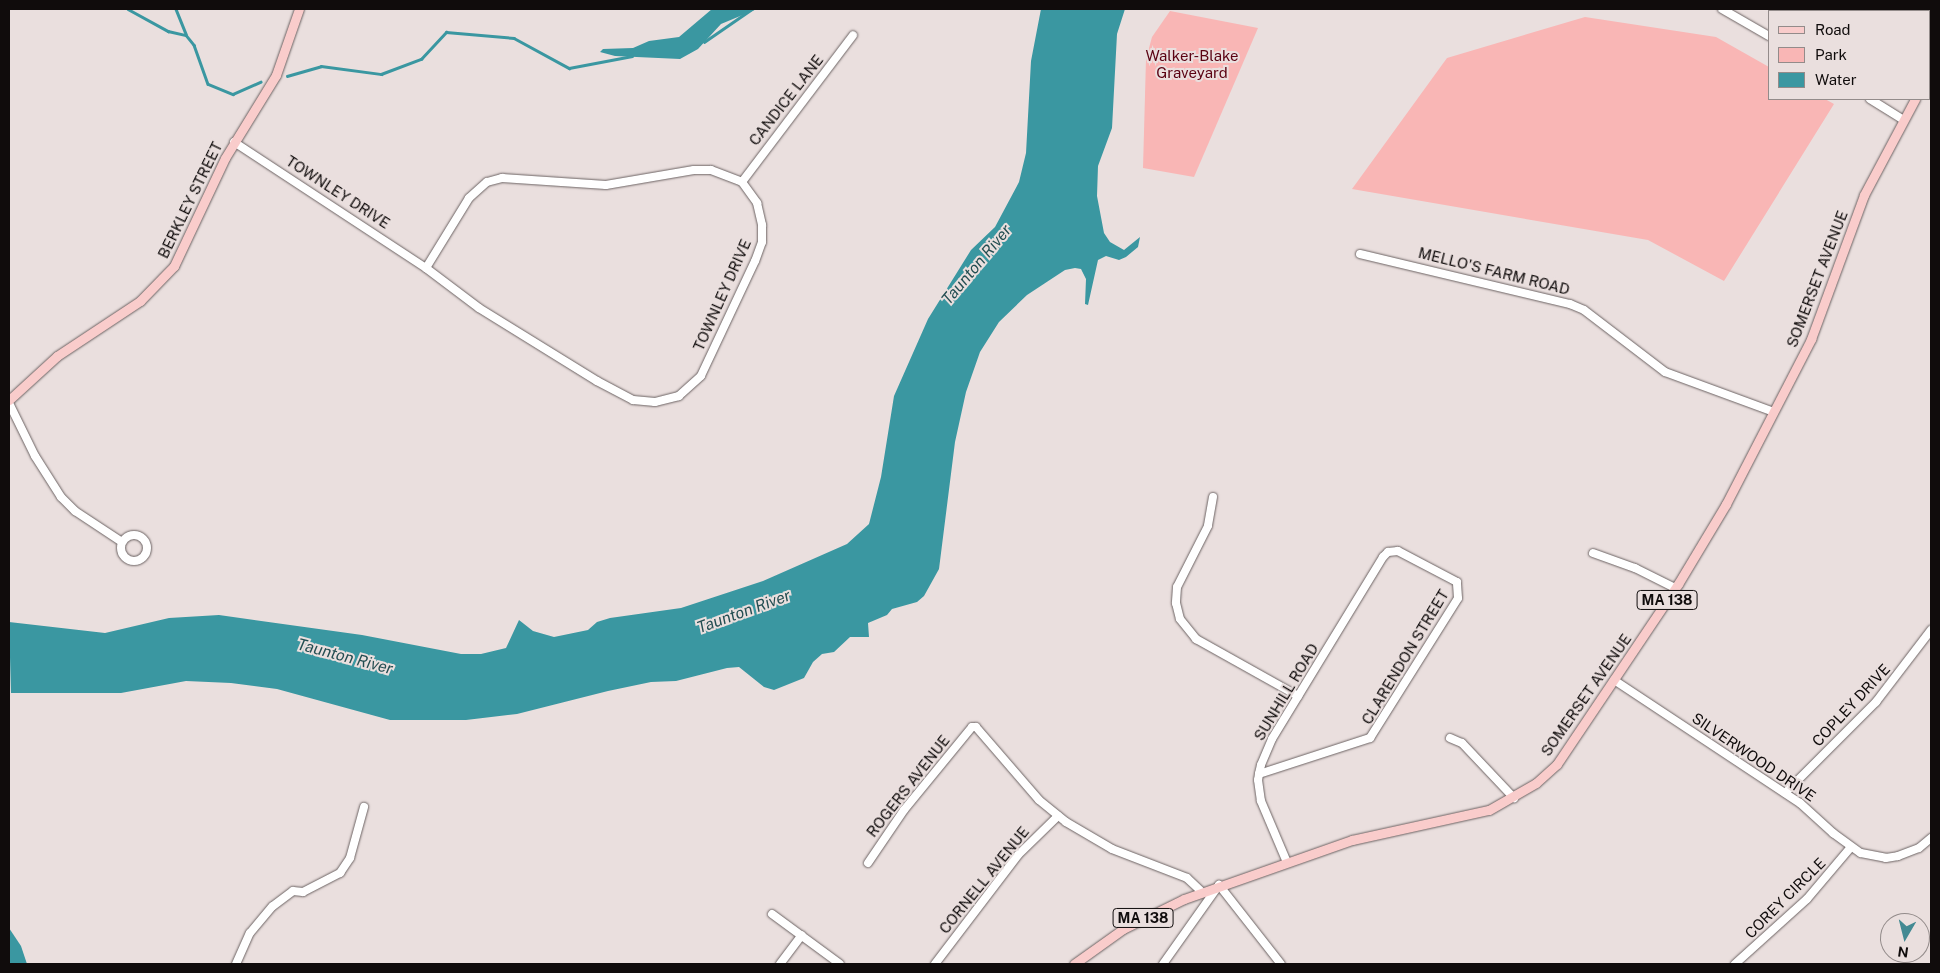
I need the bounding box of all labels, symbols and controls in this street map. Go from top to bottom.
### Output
legend [1768,10,1930,100]
text: Road [1815,21,1851,38]
park label: Walker-Blake Graveyard [1145,46,1239,81]
text: Park [1815,46,1847,63]
street label: CANDICE LANE [745,51,827,149]
text: Water [1815,71,1857,88]
street label: BERKLEY STREET [154,139,226,261]
street label: TOWNLEY DRIVE [283,152,393,232]
street label: SOMERSET AVENUE [1783,208,1851,350]
water label: Taunton River [938,221,1016,309]
street label: TOWNLEY DRIVE [689,236,755,354]
street label: MELLO'S FARM ROAD [1416,243,1572,299]
water label: Taunton River [695,586,793,638]
street label: CLARENDON STREET [1358,586,1452,728]
road number: MA 138 [1636,588,1698,612]
street label: SOMERSET AVENUE [1537,630,1635,760]
water label: Taunton River [295,635,395,679]
street label: SUNHILL ROAD [1250,640,1322,744]
street label: COPLEY DRIVE [1808,660,1894,750]
street label: SILVERWOOD DRIVE [1689,709,1819,805]
street label: ROGERS AVENUE [863,731,953,841]
street label: CORNELL AVENUE [935,823,1033,937]
street label: COREY CIRCLE [1741,854,1829,942]
road number: MA 138 [1112,906,1174,930]
north arrow [1880,913,1930,963]
text: N [1897,943,1910,961]

